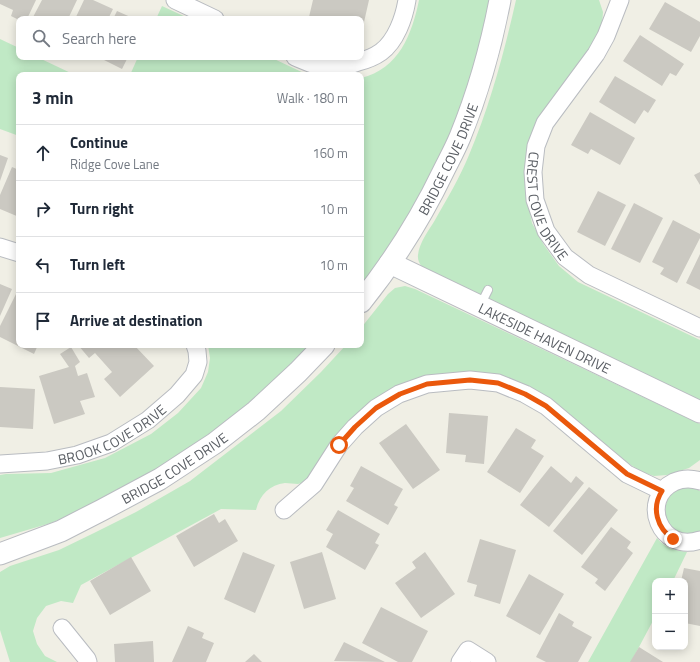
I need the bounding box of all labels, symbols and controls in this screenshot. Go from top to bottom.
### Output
search box [16,16,364,60]
icon: search [30,27,52,49]
text: Search here [62,27,136,50]
text: 3 min [32,85,73,111]
text: Walk · 180 m [277,88,348,108]
street label: BRIDGE COVE DRIVE [412,100,483,219]
text: Continue [70,131,128,154]
icon: ahead [32,142,54,164]
text: 160 m [312,143,348,163]
street label: CREST COVE DRIVE [522,151,574,264]
text: Ridge Cove Lane [70,154,159,174]
text: Turn right [70,197,134,220]
icon: right [32,198,54,220]
text: 10 m [320,199,348,219]
text: Turn left [70,253,125,276]
icon: left [32,254,54,276]
text: 10 m [320,255,348,275]
street label: LAKESIDE HAVEN DRIVE [475,297,615,378]
text: Arrive at destination [70,309,203,332]
icon: arrive [32,310,54,332]
street label: BROOK COVE DRIVE [56,399,170,469]
street label: BRIDGE COVE DRIVE [117,426,232,508]
route start [330,436,348,454]
route end [664,530,682,548]
map controls [652,578,688,650]
button: + [652,578,688,614]
button: − [652,614,688,650]

